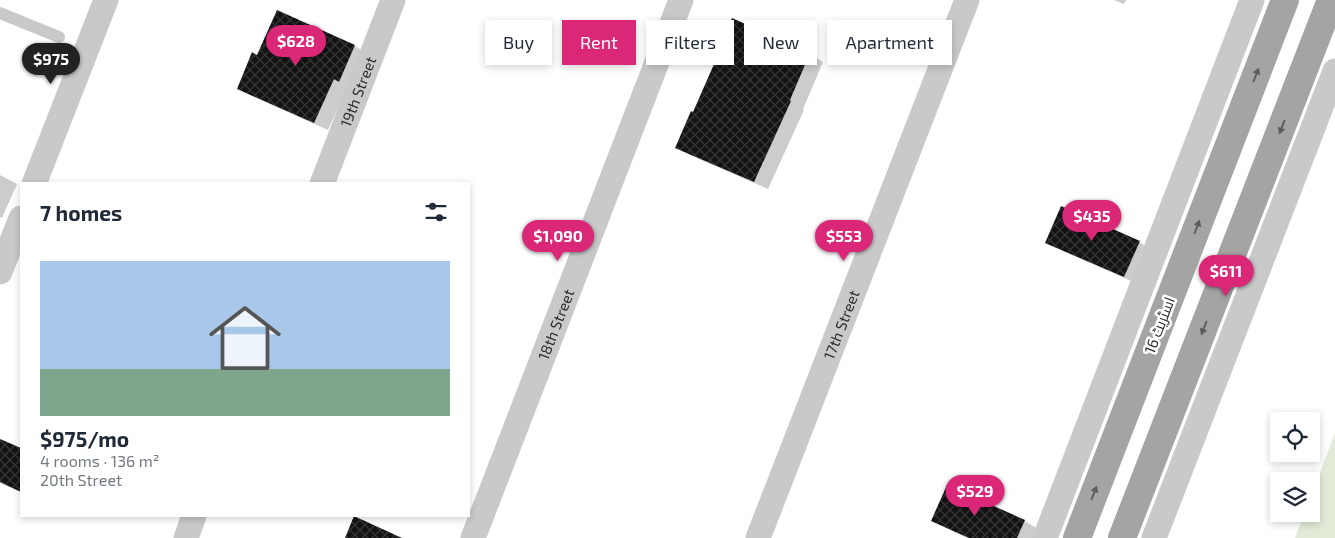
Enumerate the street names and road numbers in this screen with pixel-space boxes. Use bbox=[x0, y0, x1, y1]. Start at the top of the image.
street label: 19th Street bbox=[336, 54, 379, 129]
street label: 18th Street bbox=[534, 286, 578, 362]
street label: 17th Street bbox=[819, 287, 863, 362]
street label: اسٹریٹ 16 bbox=[1140, 294, 1179, 356]

